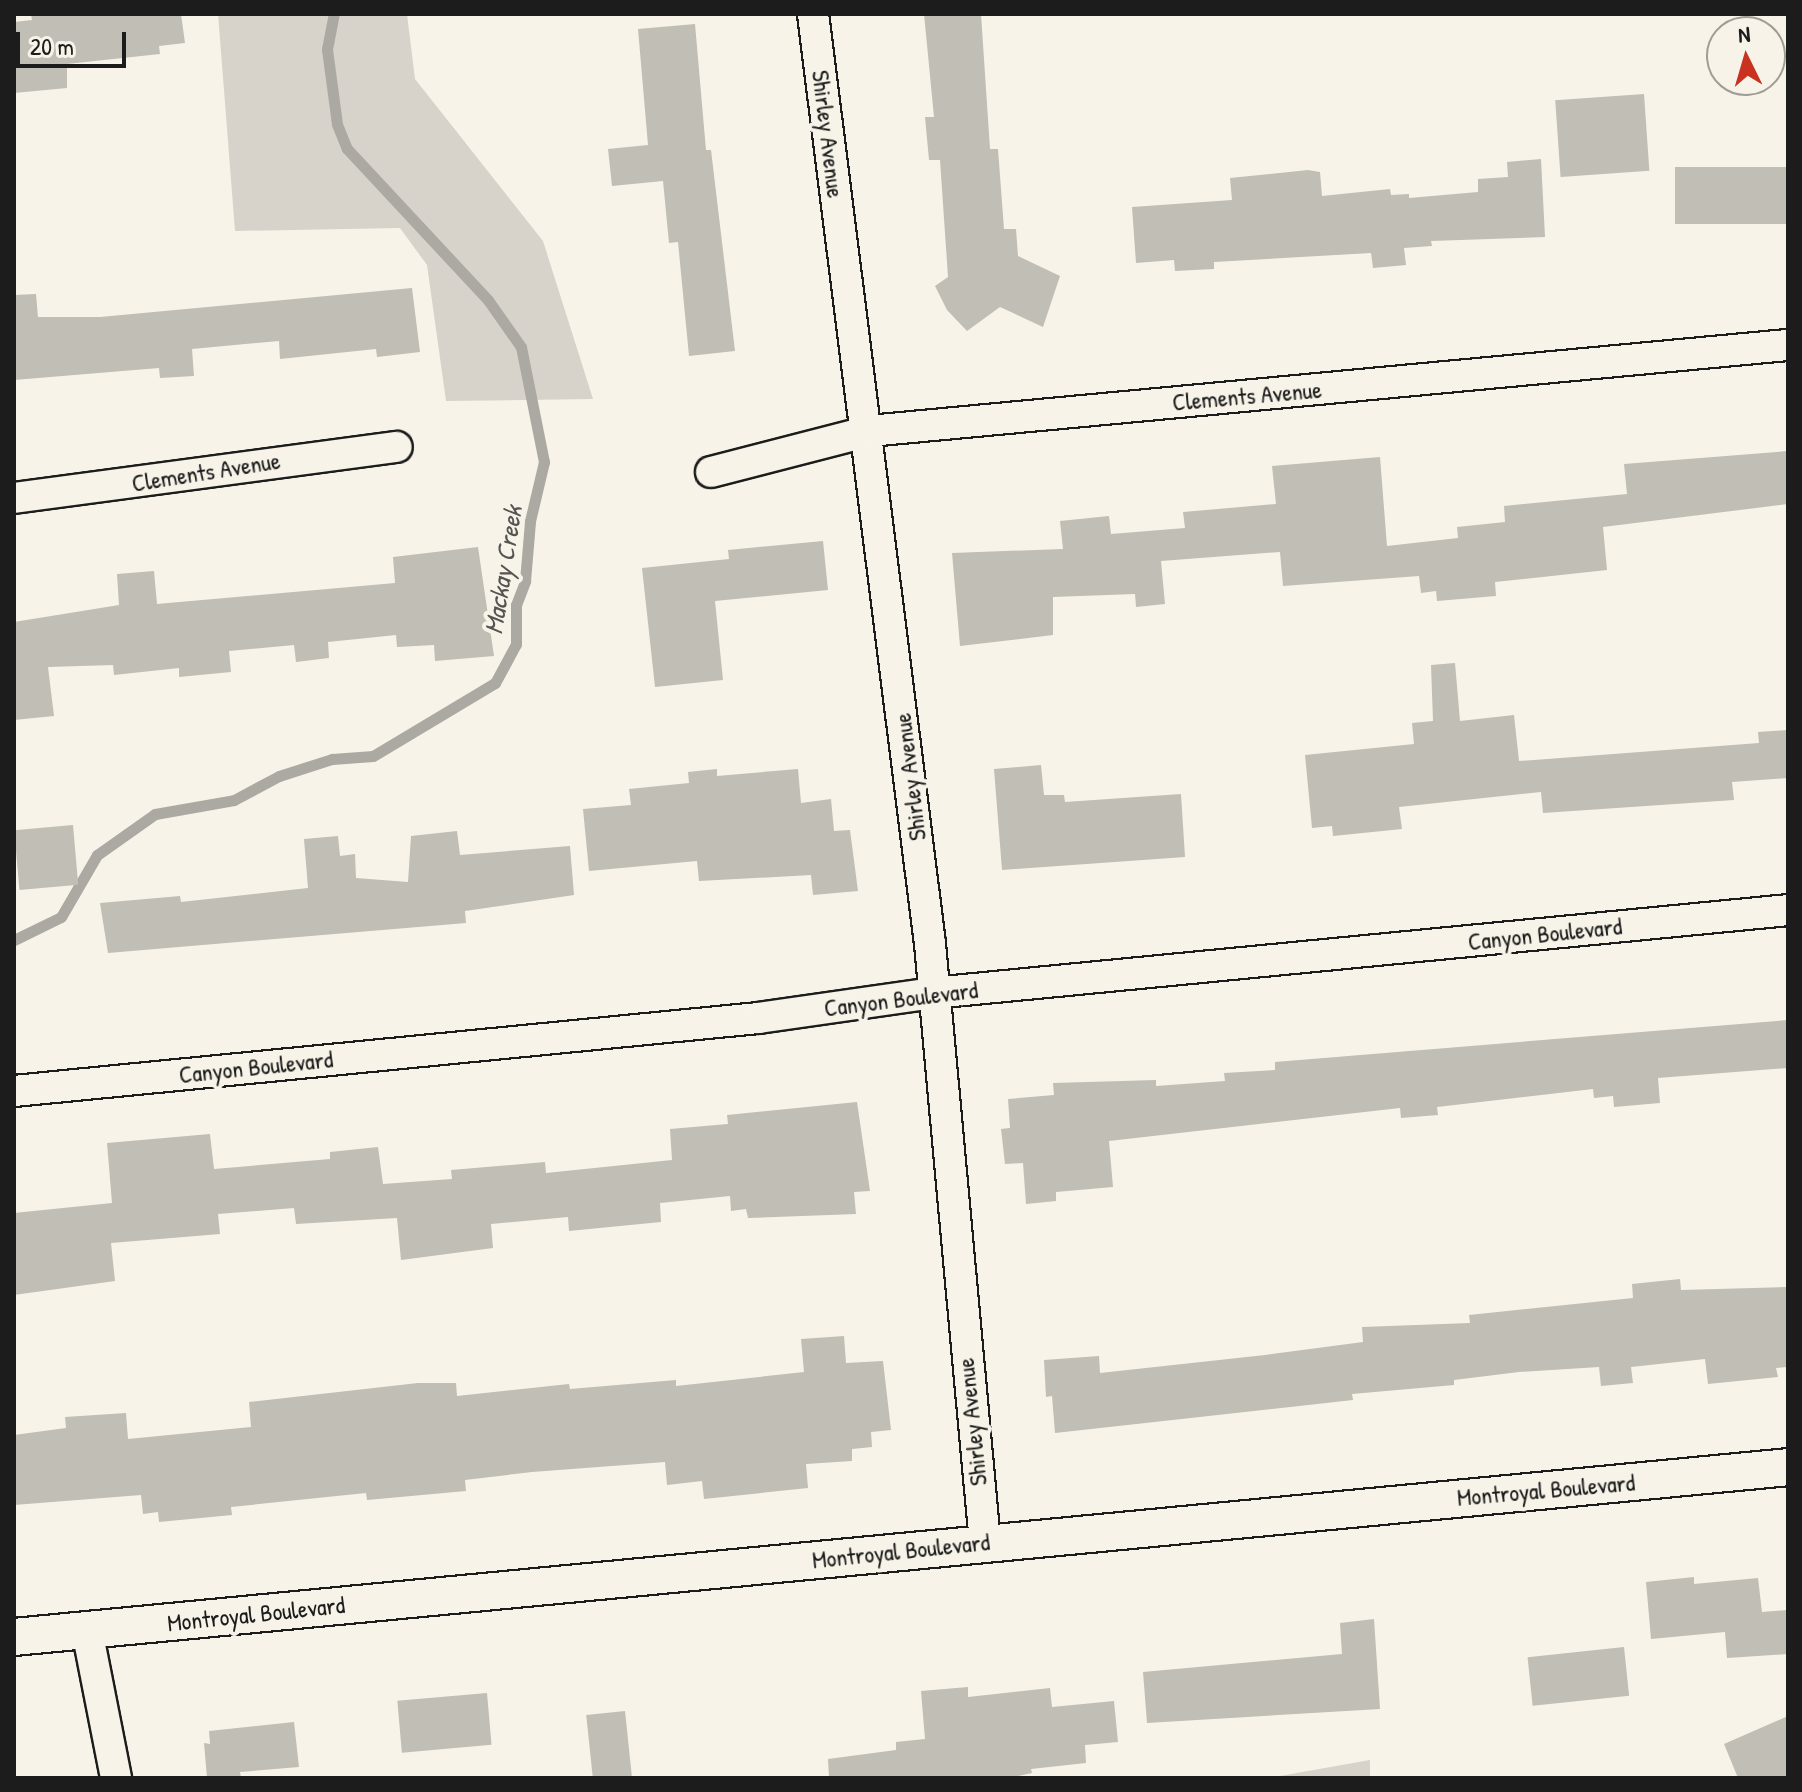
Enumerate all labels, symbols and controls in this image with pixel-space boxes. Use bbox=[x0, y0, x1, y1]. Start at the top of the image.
scale bar bbox=[20, 16, 130, 66]
north arrow bbox=[1706, 16, 1786, 96]
text: N bbox=[1737, 19, 1751, 50]
text: 20 m bbox=[30, 30, 74, 62]
street label: Shirley Avenue bbox=[806, 69, 850, 199]
street label: Clements Avenue bbox=[1171, 375, 1323, 417]
street label: Clements Avenue bbox=[130, 446, 282, 498]
water label: Mackay Creek bbox=[477, 504, 529, 636]
street label: Shirley Avenue bbox=[888, 712, 932, 842]
street label: Canyon Boulevard bbox=[1467, 912, 1623, 956]
street label: Canyon Boulevard bbox=[823, 975, 979, 1023]
street label: Canyon Boulevard bbox=[178, 1045, 334, 1089]
street label: Shirley Avenue bbox=[951, 1357, 993, 1487]
street label: Montroyal Boulevard bbox=[1456, 1468, 1636, 1512]
street label: Montroyal Boulevard bbox=[811, 1527, 991, 1575]
street label: Montroyal Boulevard bbox=[166, 1590, 346, 1638]

